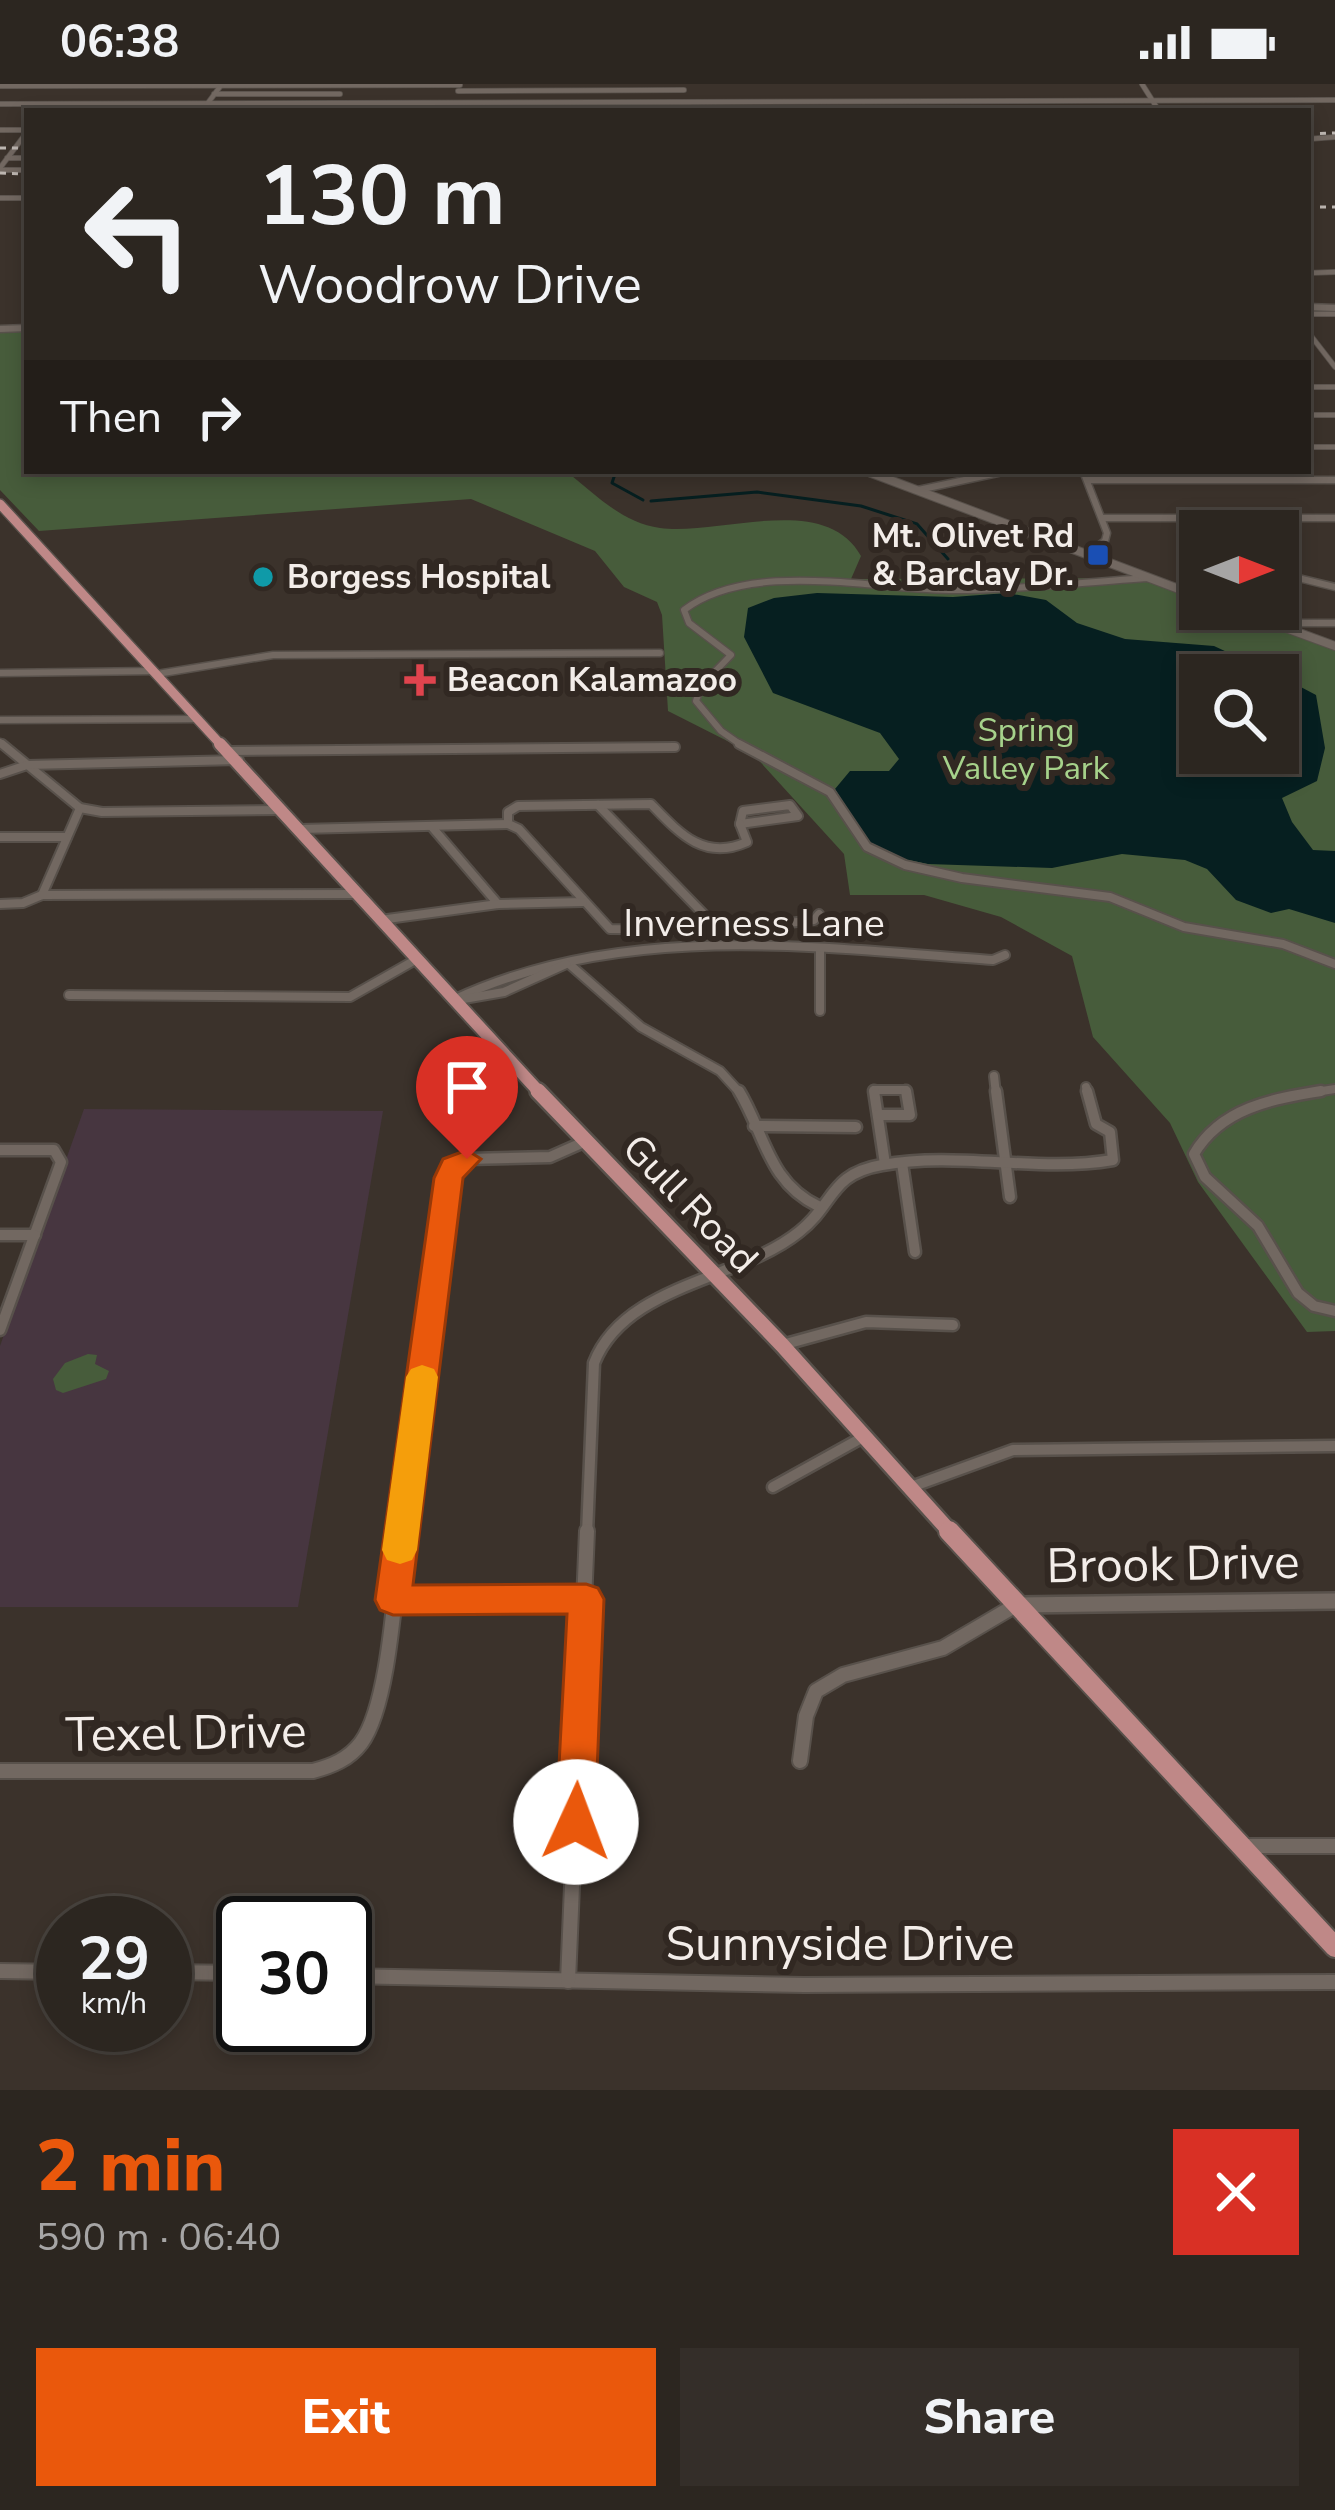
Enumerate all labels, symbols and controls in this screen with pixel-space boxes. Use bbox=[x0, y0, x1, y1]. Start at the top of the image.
text: 06:38 bbox=[60, 12, 179, 73]
text: 130 m bbox=[258, 139, 506, 254]
icon: left bbox=[60, 156, 216, 312]
text: Woodrow Drive bbox=[258, 248, 642, 322]
icon: right bbox=[186, 384, 252, 450]
text: Then bbox=[60, 387, 162, 448]
north arrow bbox=[1179, 510, 1299, 630]
map controls bbox=[1179, 510, 1299, 774]
place label: Mt. Olivet Rd & Barclay Dr. bbox=[872, 514, 1074, 597]
marker: Mt. Olivet Rd & Barclay Dr. bbox=[1085, 542, 1111, 568]
place label: Borgess Hospital bbox=[287, 555, 551, 600]
marker: Borgess Hospital bbox=[250, 564, 276, 590]
button: search bbox=[1179, 654, 1299, 774]
place label: Beacon Kalamazoo bbox=[447, 658, 737, 703]
marker: Beacon Kalamazoo bbox=[404, 664, 436, 696]
park label: Spring Valley Park bbox=[942, 708, 1110, 791]
street label: Inverness Lane bbox=[623, 897, 885, 950]
pin bbox=[416, 1036, 518, 1159]
icon: arrive bbox=[434, 1054, 500, 1120]
street label: Gull Road bbox=[610, 1123, 770, 1285]
street label: Brook Drive bbox=[1046, 1529, 1300, 1599]
street label: Texel Drive bbox=[65, 1698, 307, 1768]
position arrow bbox=[513, 1759, 639, 1885]
speed limit sign: 30 bbox=[216, 1896, 372, 2052]
street label: Sunnyside Drive bbox=[666, 1911, 1014, 1977]
text: 29 bbox=[78, 1918, 150, 2000]
text: km/h bbox=[81, 1983, 147, 2024]
text: 2 min bbox=[36, 2117, 225, 2215]
button: close bbox=[1173, 2129, 1299, 2255]
text: 590 m · 06:40 bbox=[36, 2211, 281, 2264]
button: Exit bbox=[36, 2348, 656, 2486]
button: Share bbox=[680, 2348, 1299, 2486]

